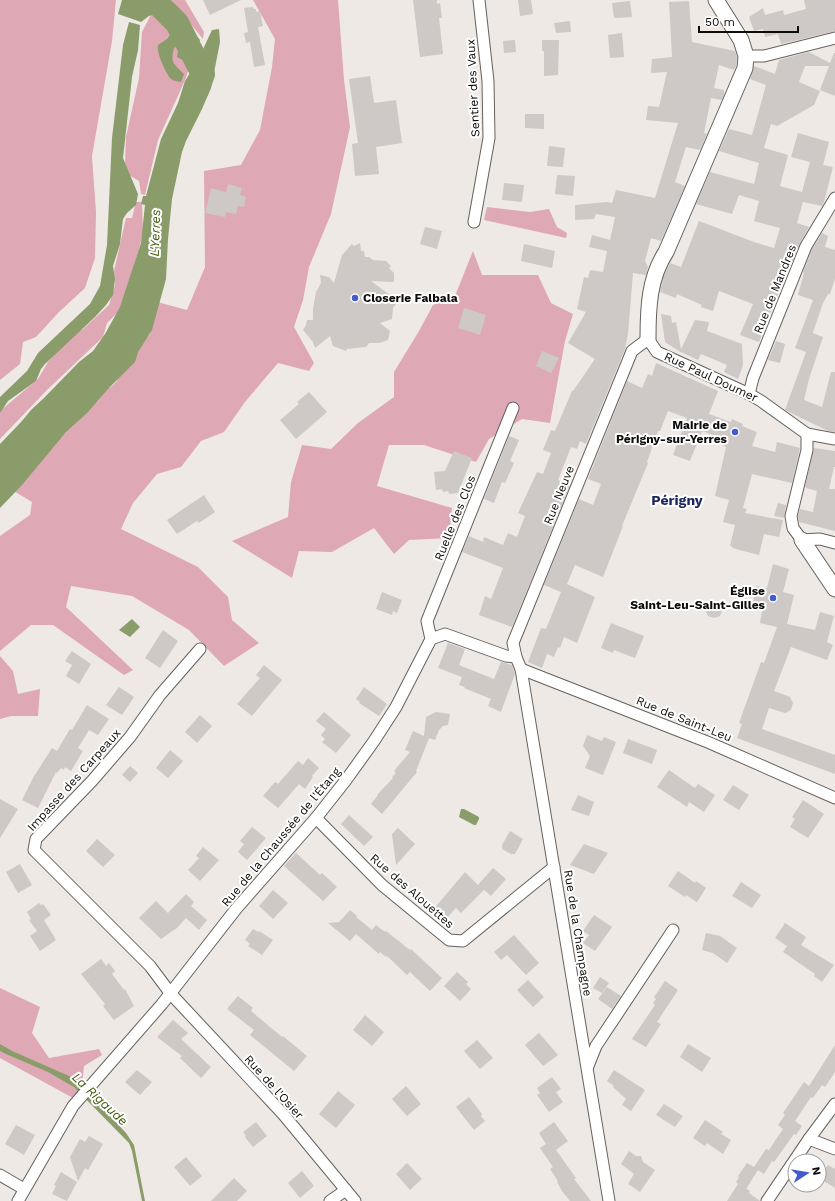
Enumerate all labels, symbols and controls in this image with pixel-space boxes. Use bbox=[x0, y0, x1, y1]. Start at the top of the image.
scale bar bbox=[699, 8, 798, 34]
text: 50 m bbox=[705, 15, 735, 29]
street label: Sentier des Vaux bbox=[463, 39, 483, 137]
water label: L'Yerres bbox=[147, 209, 163, 257]
street label: Rue de Mandres bbox=[751, 242, 799, 336]
place label: Closerie Falbala bbox=[363, 291, 458, 305]
marker: Closerie Falbala bbox=[350, 293, 360, 303]
street label: Rue Paul Doumer bbox=[662, 349, 760, 405]
place label: Mairie de Périgny-sur-Yerres bbox=[616, 418, 728, 446]
marker: Mairie de Périgny-sur-Yerres bbox=[730, 427, 740, 437]
street label: Rue Neuve bbox=[541, 463, 577, 527]
street label: Ruelle des Clos bbox=[431, 473, 479, 563]
district label: Périgny bbox=[651, 492, 703, 508]
place label: Église Saint-Leu-Saint-Gilles bbox=[630, 584, 766, 612]
marker: Église Saint-Leu-Saint-Gilles bbox=[768, 593, 778, 603]
street label: Rue de Saint-Leu bbox=[634, 693, 734, 745]
street label: Impasse des Carpeaux bbox=[24, 726, 124, 834]
street label: Rue de la Chaussée de l'Étang bbox=[219, 764, 344, 909]
street label: Rue des Alouettes bbox=[367, 851, 457, 931]
street label: Rue de la Champagne bbox=[561, 869, 595, 997]
street label: Rue de l'Osier bbox=[242, 1052, 306, 1122]
water label: La Rigaude bbox=[69, 1069, 131, 1129]
north arrow bbox=[787, 1153, 827, 1193]
text: N bbox=[809, 1166, 823, 1176]

